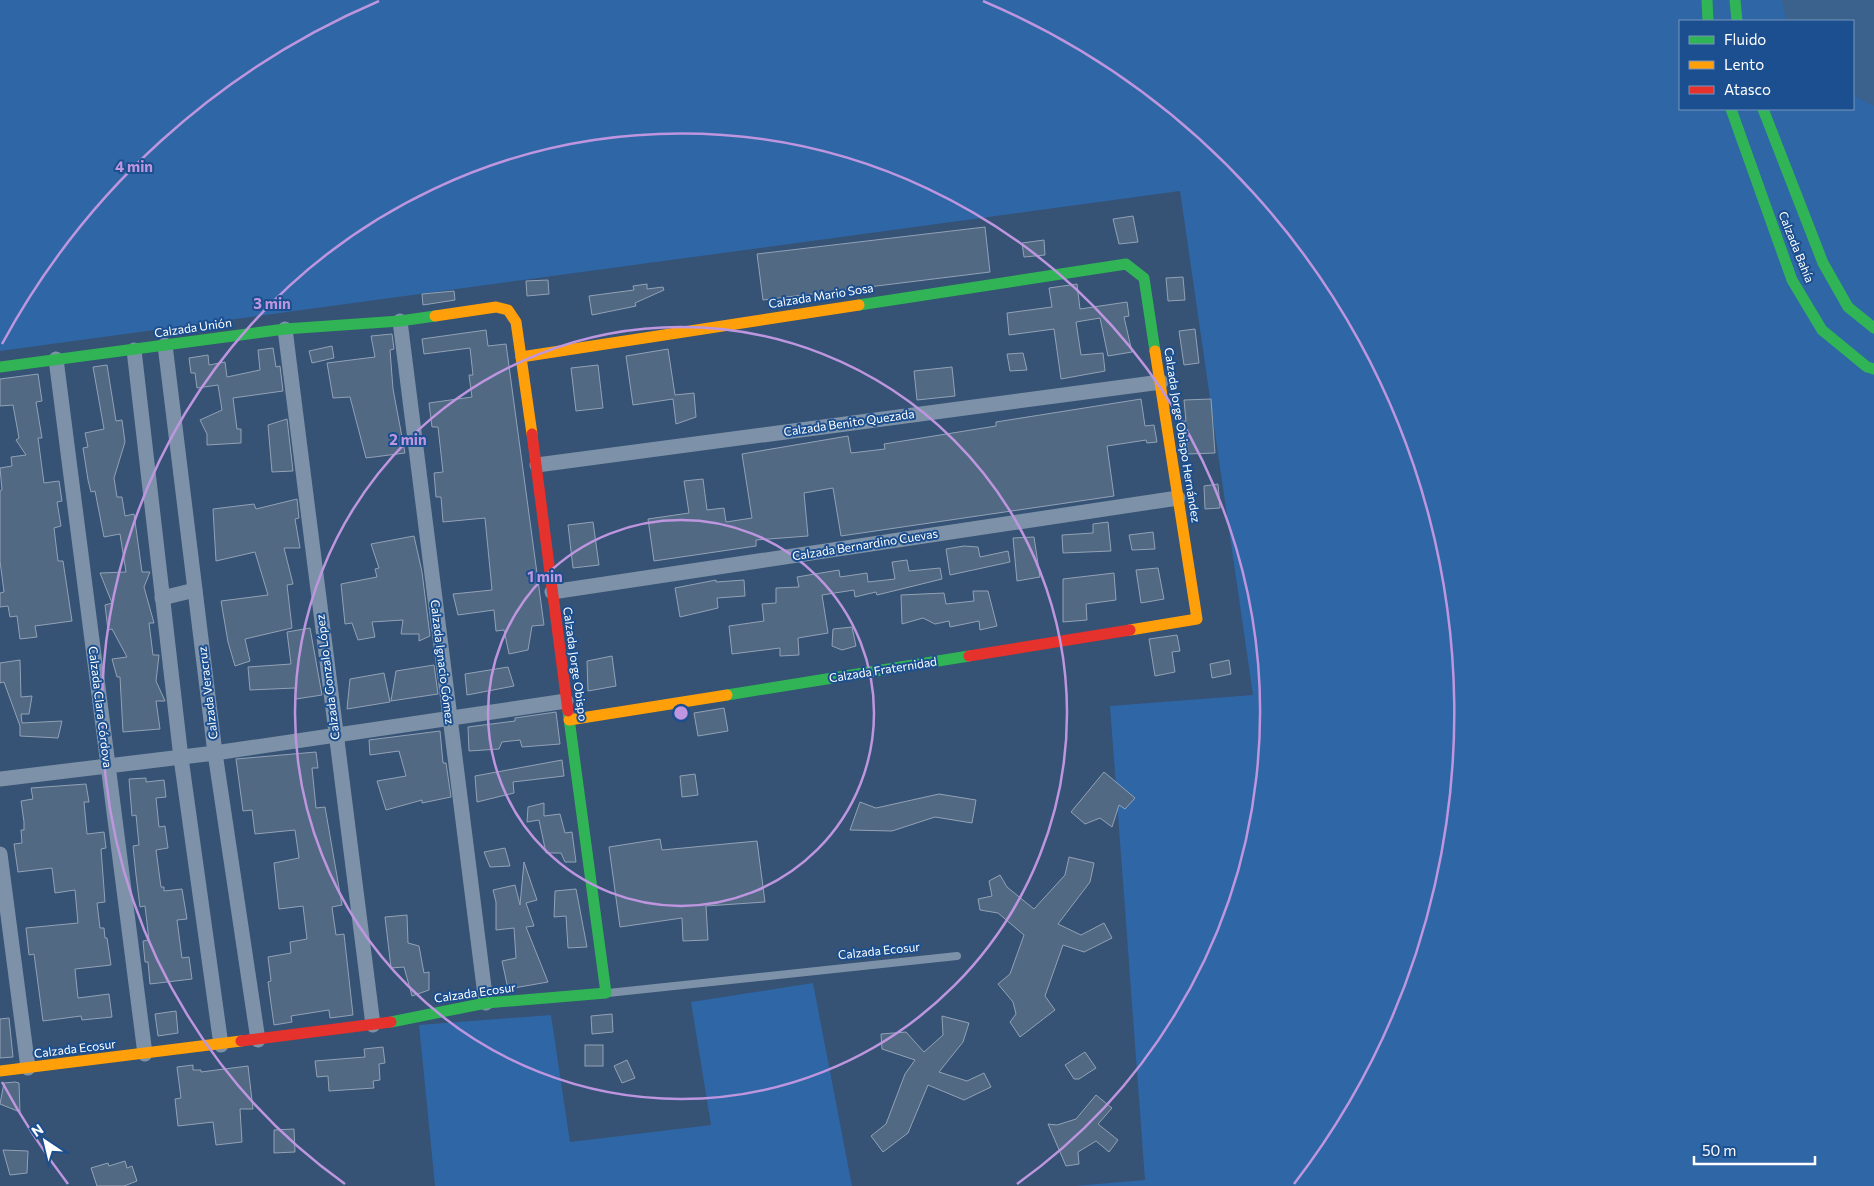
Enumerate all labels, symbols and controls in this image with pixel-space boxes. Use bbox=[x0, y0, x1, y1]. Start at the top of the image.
legend bbox=[1679, 20, 1854, 110]
text: Fluido bbox=[1724, 30, 1766, 48]
text: Lento bbox=[1724, 55, 1764, 73]
text: Atasco bbox=[1724, 80, 1771, 98]
text: 4 min bbox=[115, 157, 153, 175]
street label: Calzada Bahía bbox=[1776, 209, 1818, 284]
street label: Calzada Mario Sosa bbox=[767, 280, 874, 310]
text: 3 min bbox=[253, 294, 291, 312]
street label: Calzada Unión bbox=[153, 315, 232, 339]
street label: Calzada Jorge Obispo Hernández bbox=[1161, 346, 1204, 524]
street label: Calzada Benito Quezada bbox=[783, 406, 915, 438]
text: 2 min bbox=[389, 430, 427, 448]
street label: Calzada Bernardino Cuevas bbox=[791, 526, 939, 562]
text: 1 min bbox=[527, 567, 563, 585]
street label: Calzada Ignacio Gómez bbox=[428, 599, 458, 725]
street label: Calzada Jorge Obispo bbox=[560, 606, 591, 722]
street label: Calzada Gonzalo López bbox=[312, 614, 342, 741]
street label: Calzada Clara Córdova bbox=[87, 645, 115, 768]
street label: Calzada Veracruz bbox=[194, 646, 220, 740]
street label: Calzada Fraternidad bbox=[828, 654, 938, 684]
centre of rings bbox=[672, 704, 690, 722]
street label: Calzada Ecosur bbox=[837, 939, 921, 961]
street label: Calzada Ecosur bbox=[433, 979, 517, 1005]
street label: Calzada Ecosur bbox=[33, 1036, 117, 1060]
north arrow bbox=[20, 1116, 70, 1166]
text: N bbox=[28, 1120, 46, 1140]
scale bar bbox=[1694, 1134, 1815, 1166]
text: 50 m bbox=[1702, 1141, 1736, 1159]

